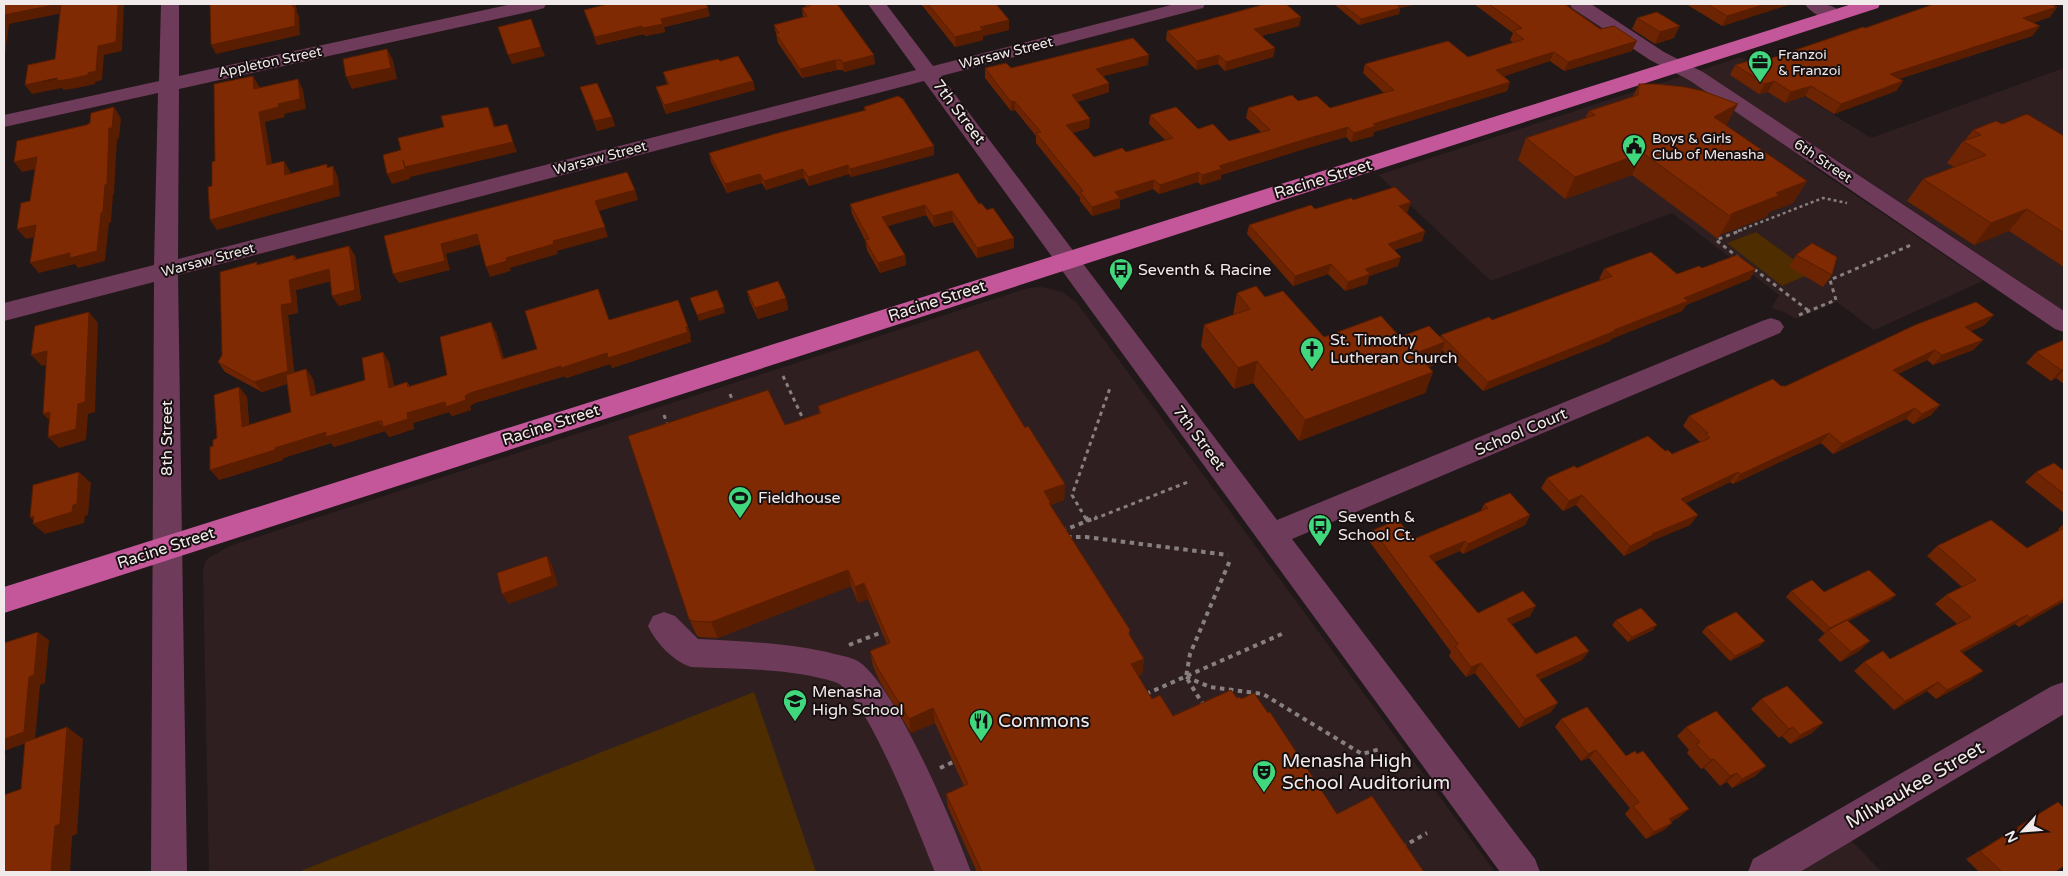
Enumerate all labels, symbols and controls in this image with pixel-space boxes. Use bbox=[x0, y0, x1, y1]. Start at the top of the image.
street label: Warsaw Street bbox=[957, 33, 1055, 73]
street label: Appleton Street bbox=[217, 43, 324, 81]
place label: Franzoi & Franzoi bbox=[1778, 46, 1841, 79]
office icon: Franzoi & Franzoi bbox=[1747, 49, 1773, 83]
street label: 7th Street bbox=[928, 76, 990, 148]
place label: Boys & Girls Club of Menasha bbox=[1652, 130, 1764, 163]
public building icon: Boys & Girls Club of Menasha bbox=[1621, 133, 1647, 167]
street label: 6th Street bbox=[1791, 135, 1856, 187]
street label: Warsaw Street bbox=[551, 137, 649, 179]
street label: Racine Street bbox=[1271, 155, 1375, 203]
street label: Warsaw Street bbox=[159, 239, 257, 281]
bus stop icon: Seventh & Racine bbox=[1108, 257, 1134, 291]
place label: Seventh & Racine bbox=[1138, 260, 1271, 280]
street label: Racine Street bbox=[886, 276, 988, 326]
place label: St. Timothy Lutheran Church bbox=[1330, 330, 1458, 368]
church icon: St. Timothy Lutheran Church bbox=[1299, 336, 1325, 370]
street label: 8th Street bbox=[157, 400, 177, 476]
street label: Racine Street bbox=[500, 400, 602, 450]
street label: 7th Street bbox=[1168, 402, 1230, 474]
street label: School Court bbox=[1472, 404, 1570, 460]
sports icon: Fieldhouse bbox=[727, 485, 753, 519]
place label: Fieldhouse bbox=[758, 488, 841, 508]
place label: Seventh & School Ct. bbox=[1338, 507, 1416, 545]
bus stop icon: Seventh & School Ct. bbox=[1307, 513, 1333, 547]
street label: Racine Street bbox=[115, 523, 217, 573]
place label: Menasha High School bbox=[812, 682, 903, 720]
school or university icon: Menasha High School bbox=[782, 688, 808, 722]
restaurant icon: Commons bbox=[968, 708, 994, 742]
place label: Commons bbox=[998, 710, 1090, 732]
street label: Milwaukee Street bbox=[1842, 737, 1988, 833]
place label: Menasha High School Auditorium bbox=[1282, 750, 1450, 794]
theatre icon: Menasha High School Auditorium bbox=[1251, 759, 1277, 793]
north arrow bbox=[1998, 806, 2048, 856]
text: N bbox=[2002, 828, 2022, 845]

